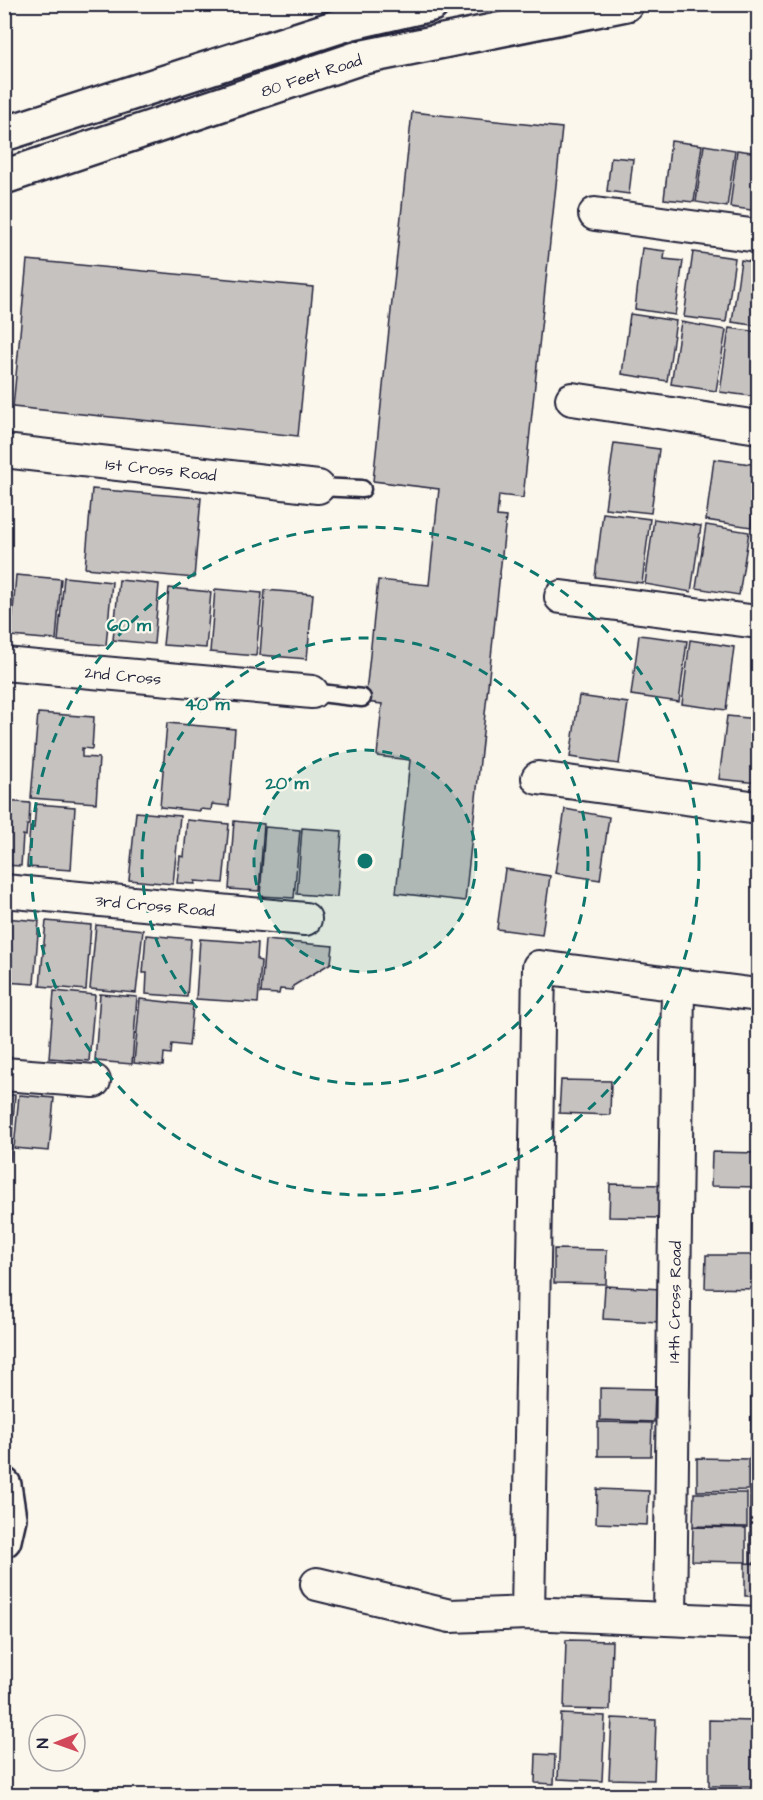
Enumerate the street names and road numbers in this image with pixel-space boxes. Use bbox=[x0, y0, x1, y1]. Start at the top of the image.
street label: 80 Feet Road bbox=[258, 49, 365, 103]
street label: 1st Cross Road bbox=[104, 453, 217, 487]
street label: 2nd Cross bbox=[84, 662, 162, 690]
street label: 3rd Cross Road bbox=[94, 890, 216, 922]
street label: 14th Cross Road bbox=[663, 1241, 687, 1363]

